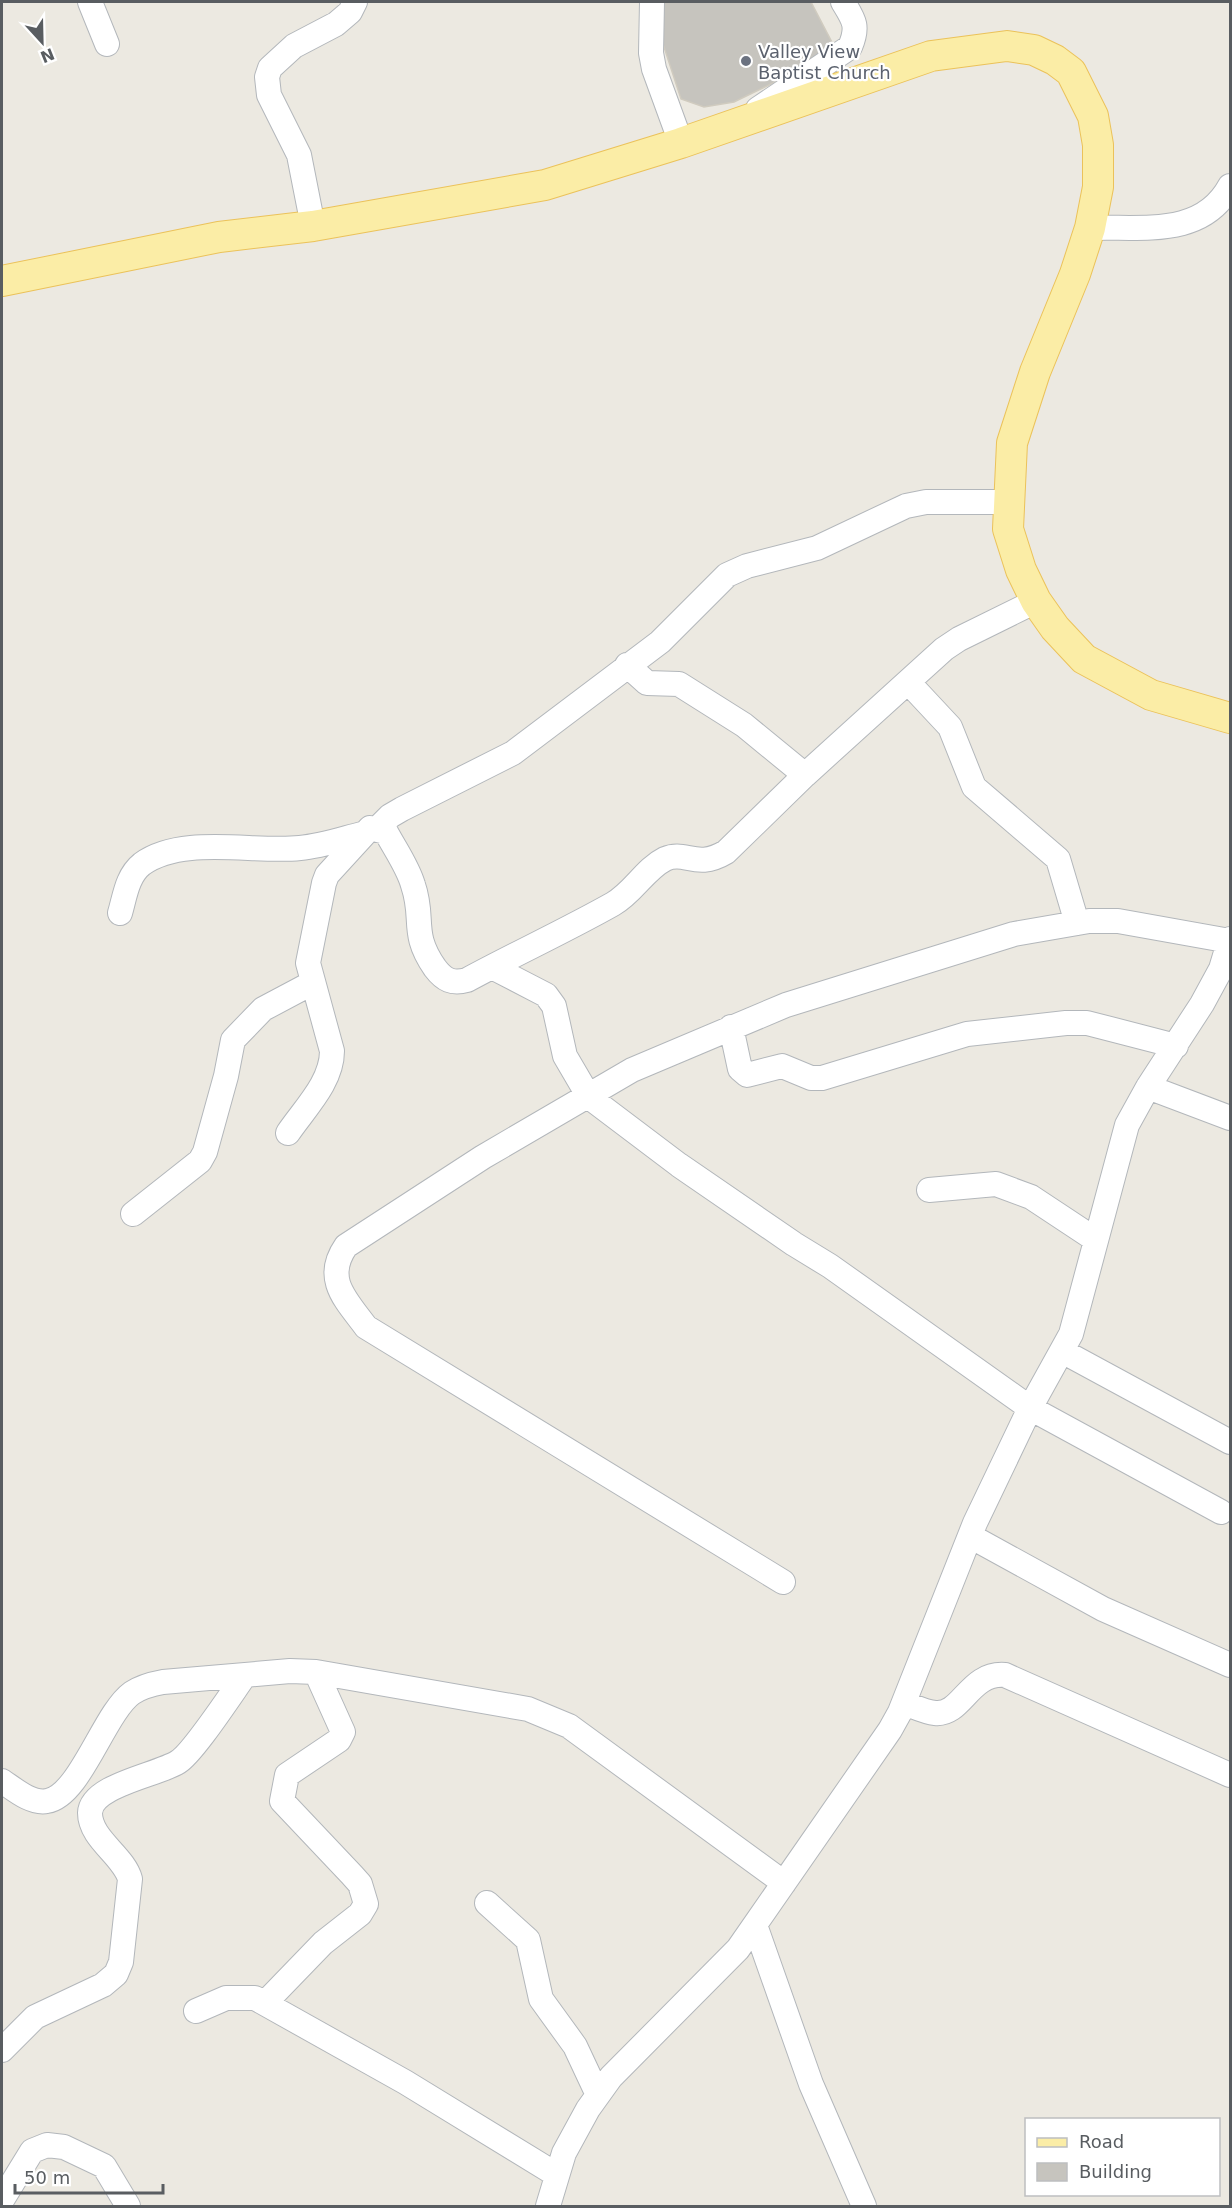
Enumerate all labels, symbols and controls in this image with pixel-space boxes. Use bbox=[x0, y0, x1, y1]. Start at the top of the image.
north arrow bbox=[12, 12, 72, 72]
place label: Valley View Baptist Church bbox=[758, 41, 891, 83]
text: N bbox=[38, 44, 57, 67]
marker: Valley View Baptist Church bbox=[739, 54, 753, 68]
legend bbox=[1025, 2118, 1220, 2196]
text: Road bbox=[1079, 2131, 1124, 2152]
scale bar bbox=[15, 2157, 164, 2195]
text: Building bbox=[1079, 2161, 1152, 2182]
text: 50 m bbox=[24, 2167, 70, 2188]

